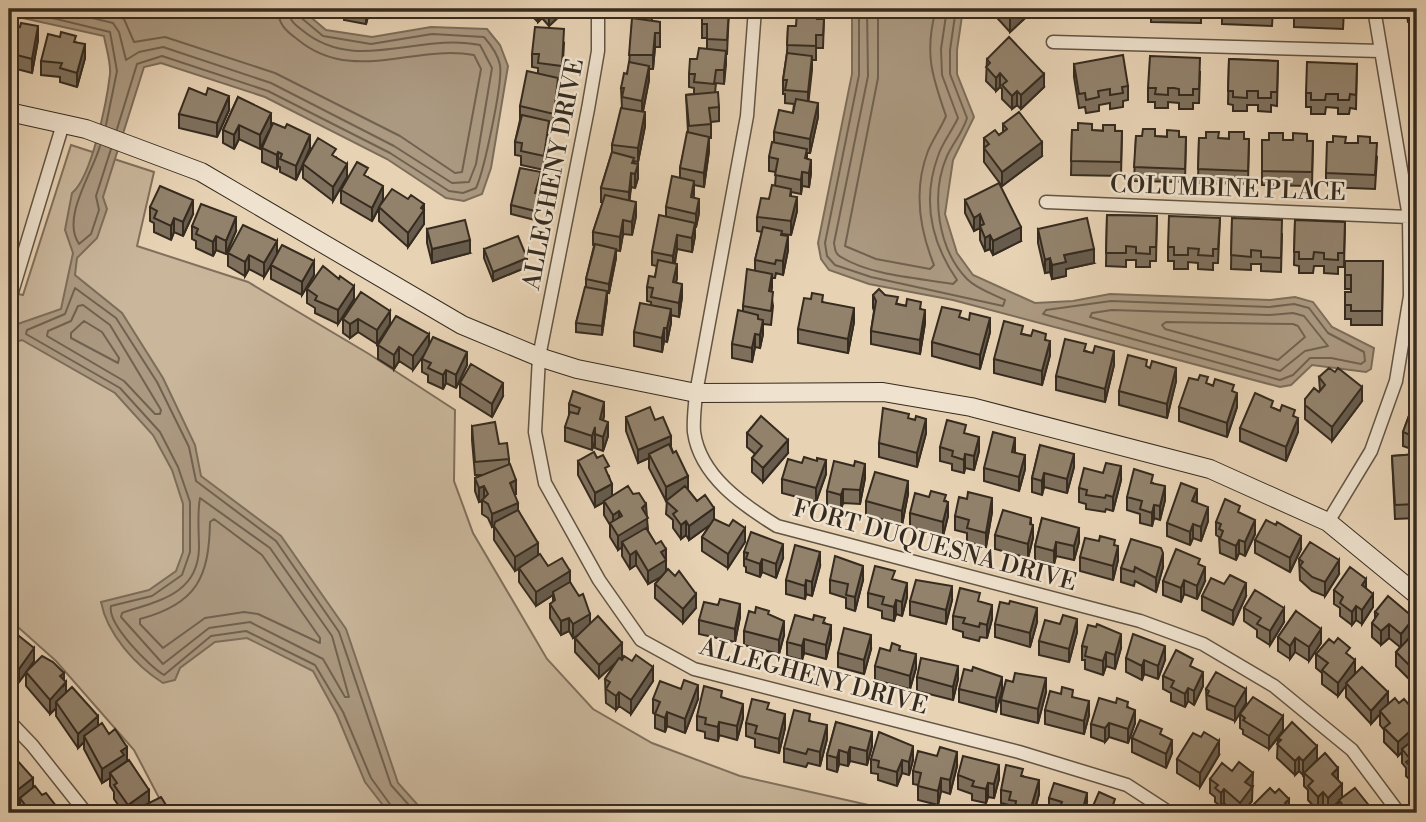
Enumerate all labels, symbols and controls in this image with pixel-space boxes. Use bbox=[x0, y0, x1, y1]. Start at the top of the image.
street label: ALLEGHENY DRIVE bbox=[517, 56, 591, 293]
street label: COLUMBINE PLACE bbox=[1110, 170, 1346, 208]
street label: FORT DUQUESNA DRIVE bbox=[790, 494, 1080, 598]
street label: ALLEGHENY DRIVE bbox=[695, 632, 931, 722]

